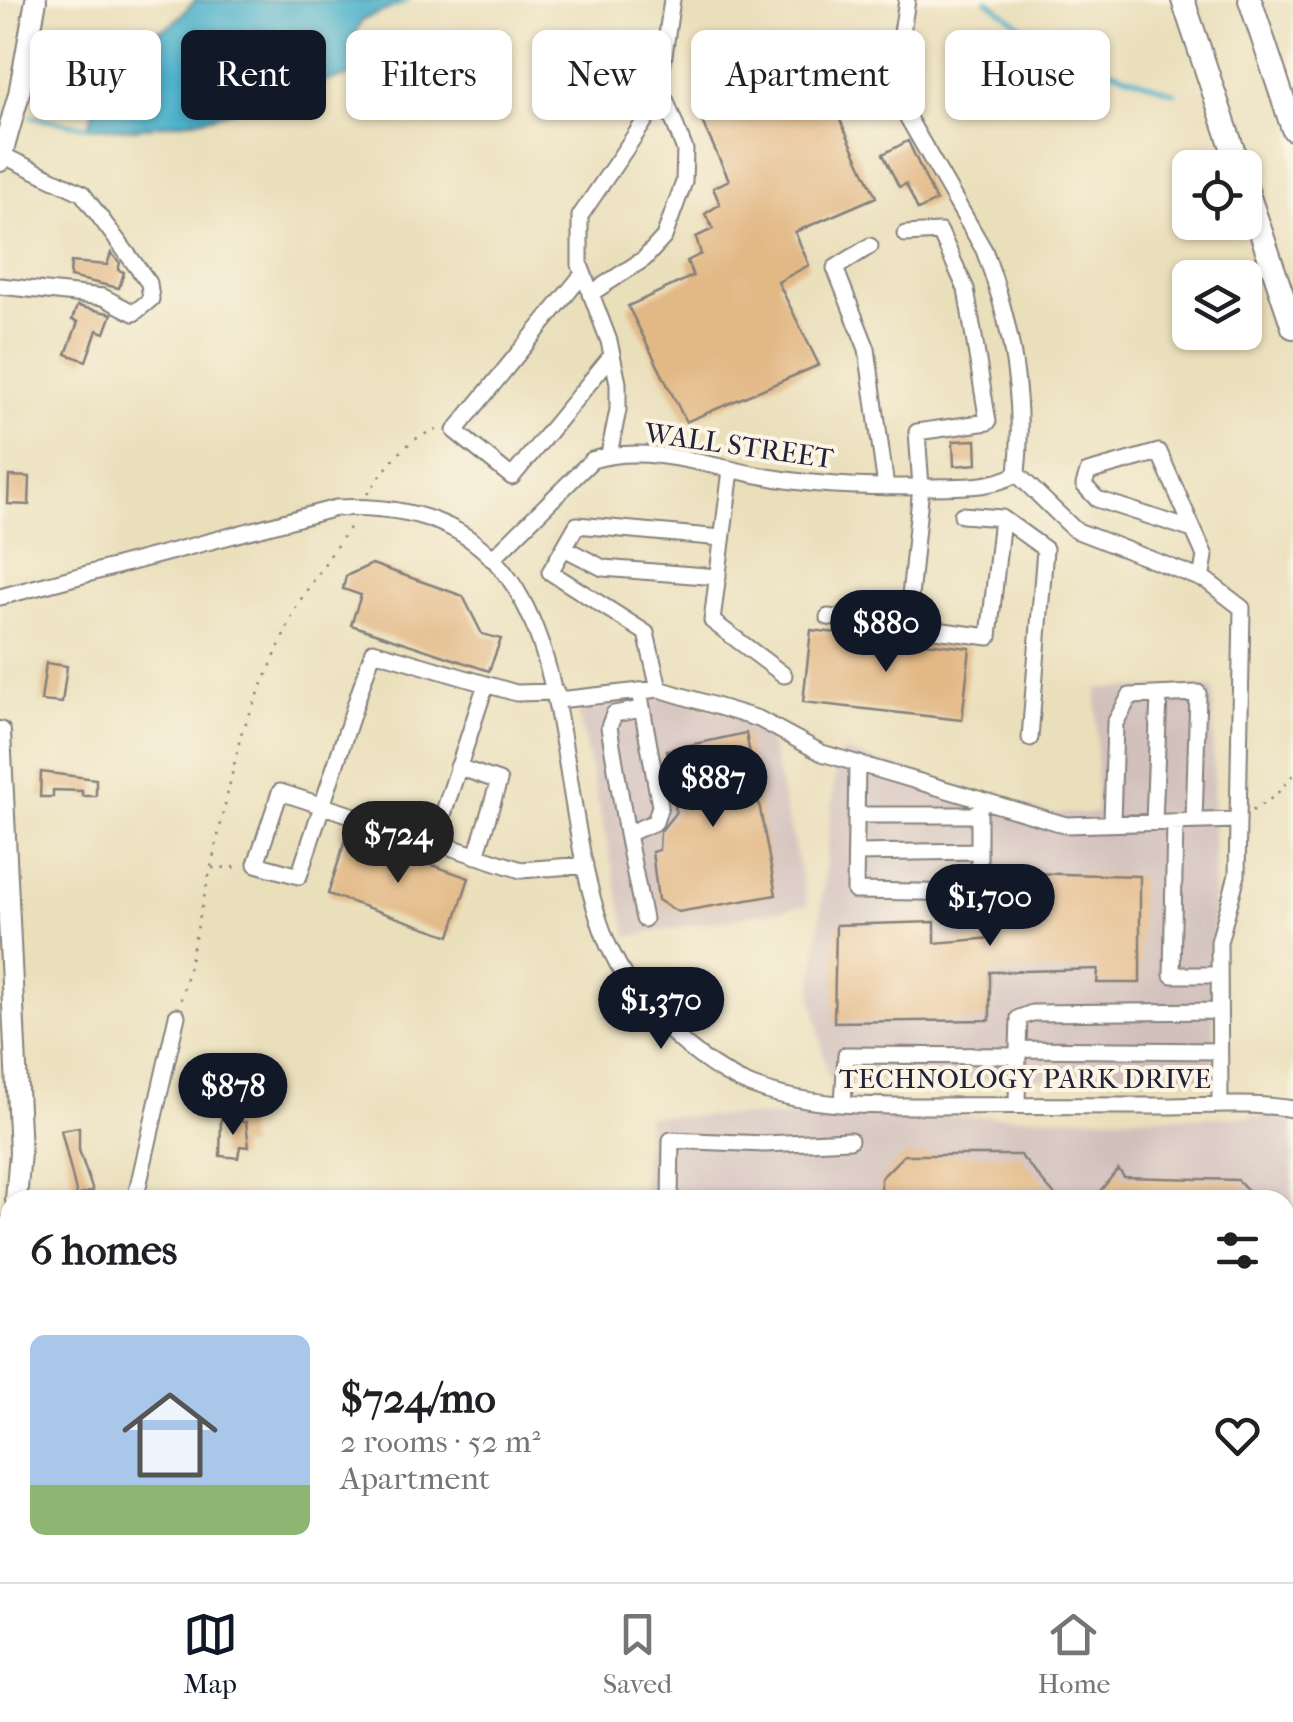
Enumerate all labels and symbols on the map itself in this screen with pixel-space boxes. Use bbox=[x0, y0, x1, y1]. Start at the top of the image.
street label: WALL STREET bbox=[641, 416, 837, 475]
pin: $880 bbox=[827, 590, 945, 675]
pin: $887 bbox=[654, 745, 772, 830]
pin: $724 bbox=[339, 801, 457, 886]
pin: $1,700 bbox=[909, 864, 1071, 949]
pin: $1,370 bbox=[580, 967, 742, 1052]
pin: $878 bbox=[174, 1053, 292, 1138]
street label: TECHNOLOGY PARK DRIVE bbox=[839, 1062, 1211, 1095]

